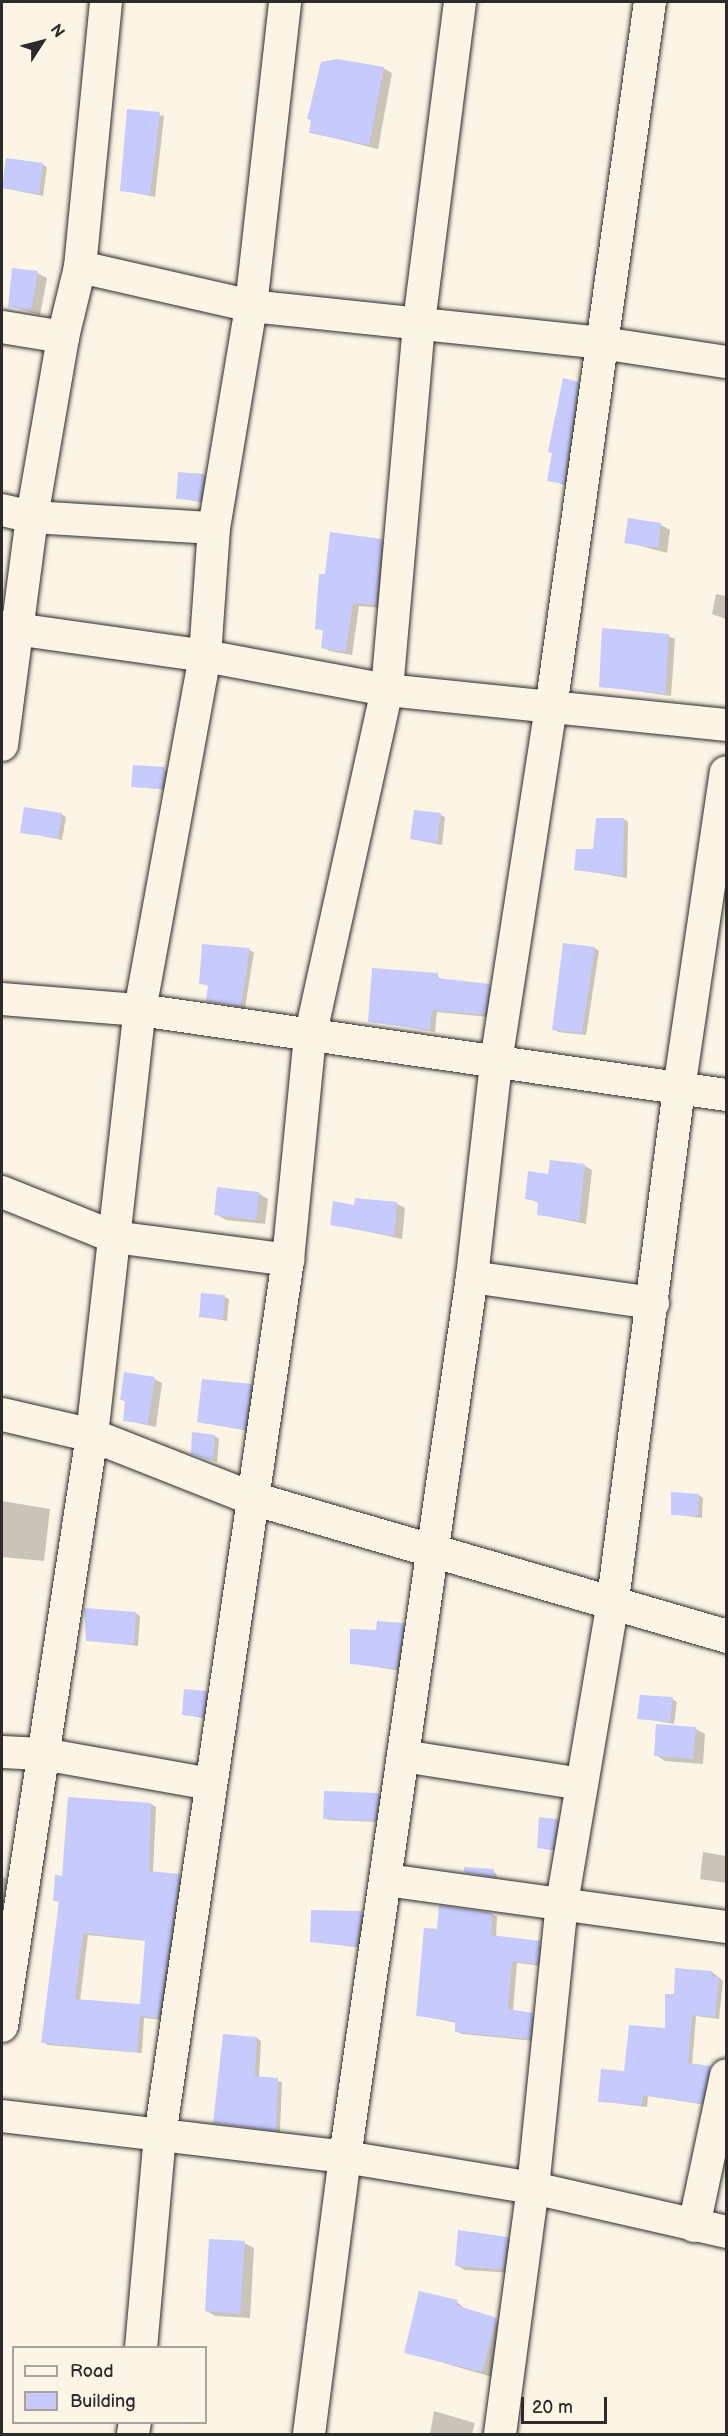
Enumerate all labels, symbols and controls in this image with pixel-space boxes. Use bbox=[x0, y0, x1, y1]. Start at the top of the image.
north arrow bbox=[12, 12, 72, 72]
text: N bbox=[46, 21, 68, 42]
legend bbox=[12, 2346, 207, 2424]
text: Road bbox=[70, 2361, 114, 2382]
scale bar bbox=[524, 2385, 610, 2423]
text: Building bbox=[70, 2391, 136, 2412]
text: 20 m bbox=[532, 2397, 573, 2418]

